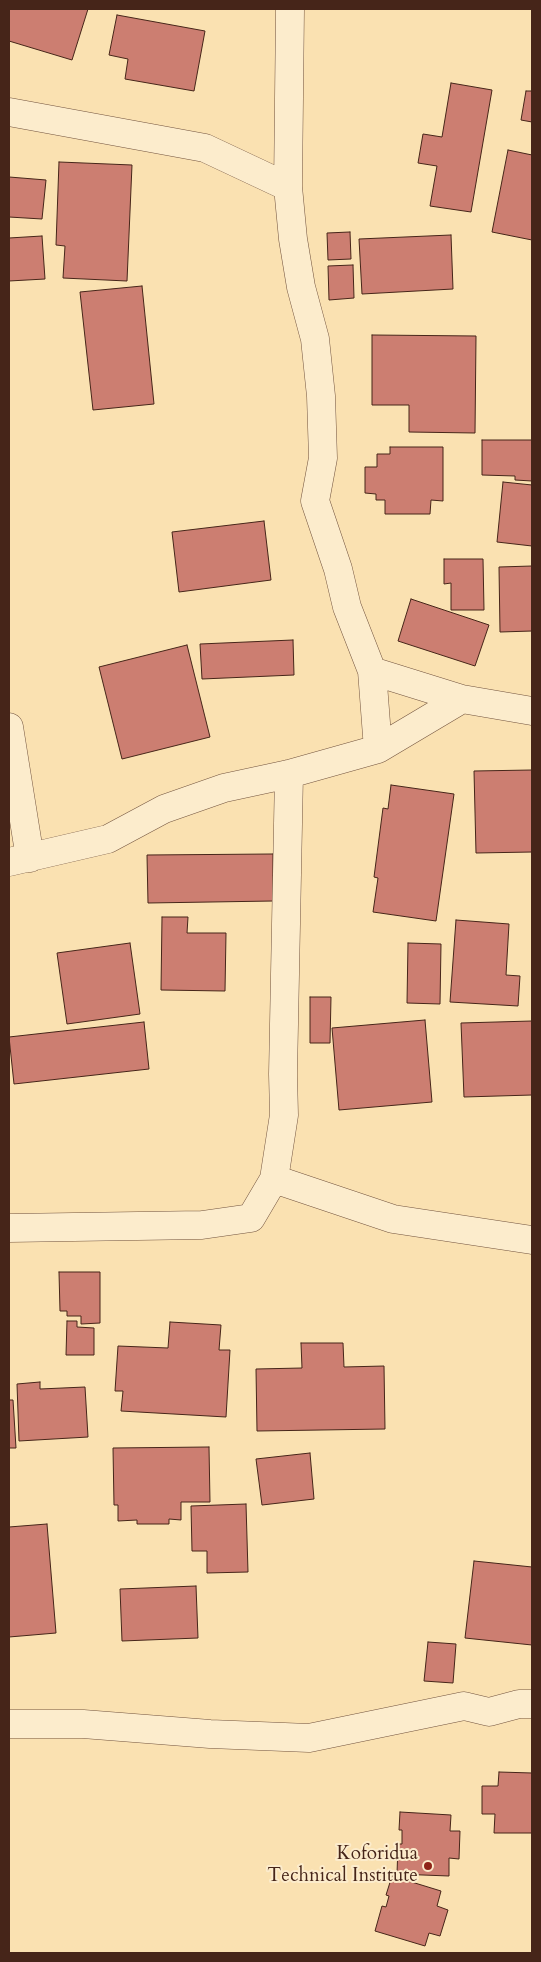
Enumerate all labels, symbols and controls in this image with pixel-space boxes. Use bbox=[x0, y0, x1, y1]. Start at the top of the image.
place label: Koforidua Technical Institute bbox=[267, 1844, 418, 1888]
marker: Koforidua Technical Institute bbox=[422, 1860, 434, 1872]

